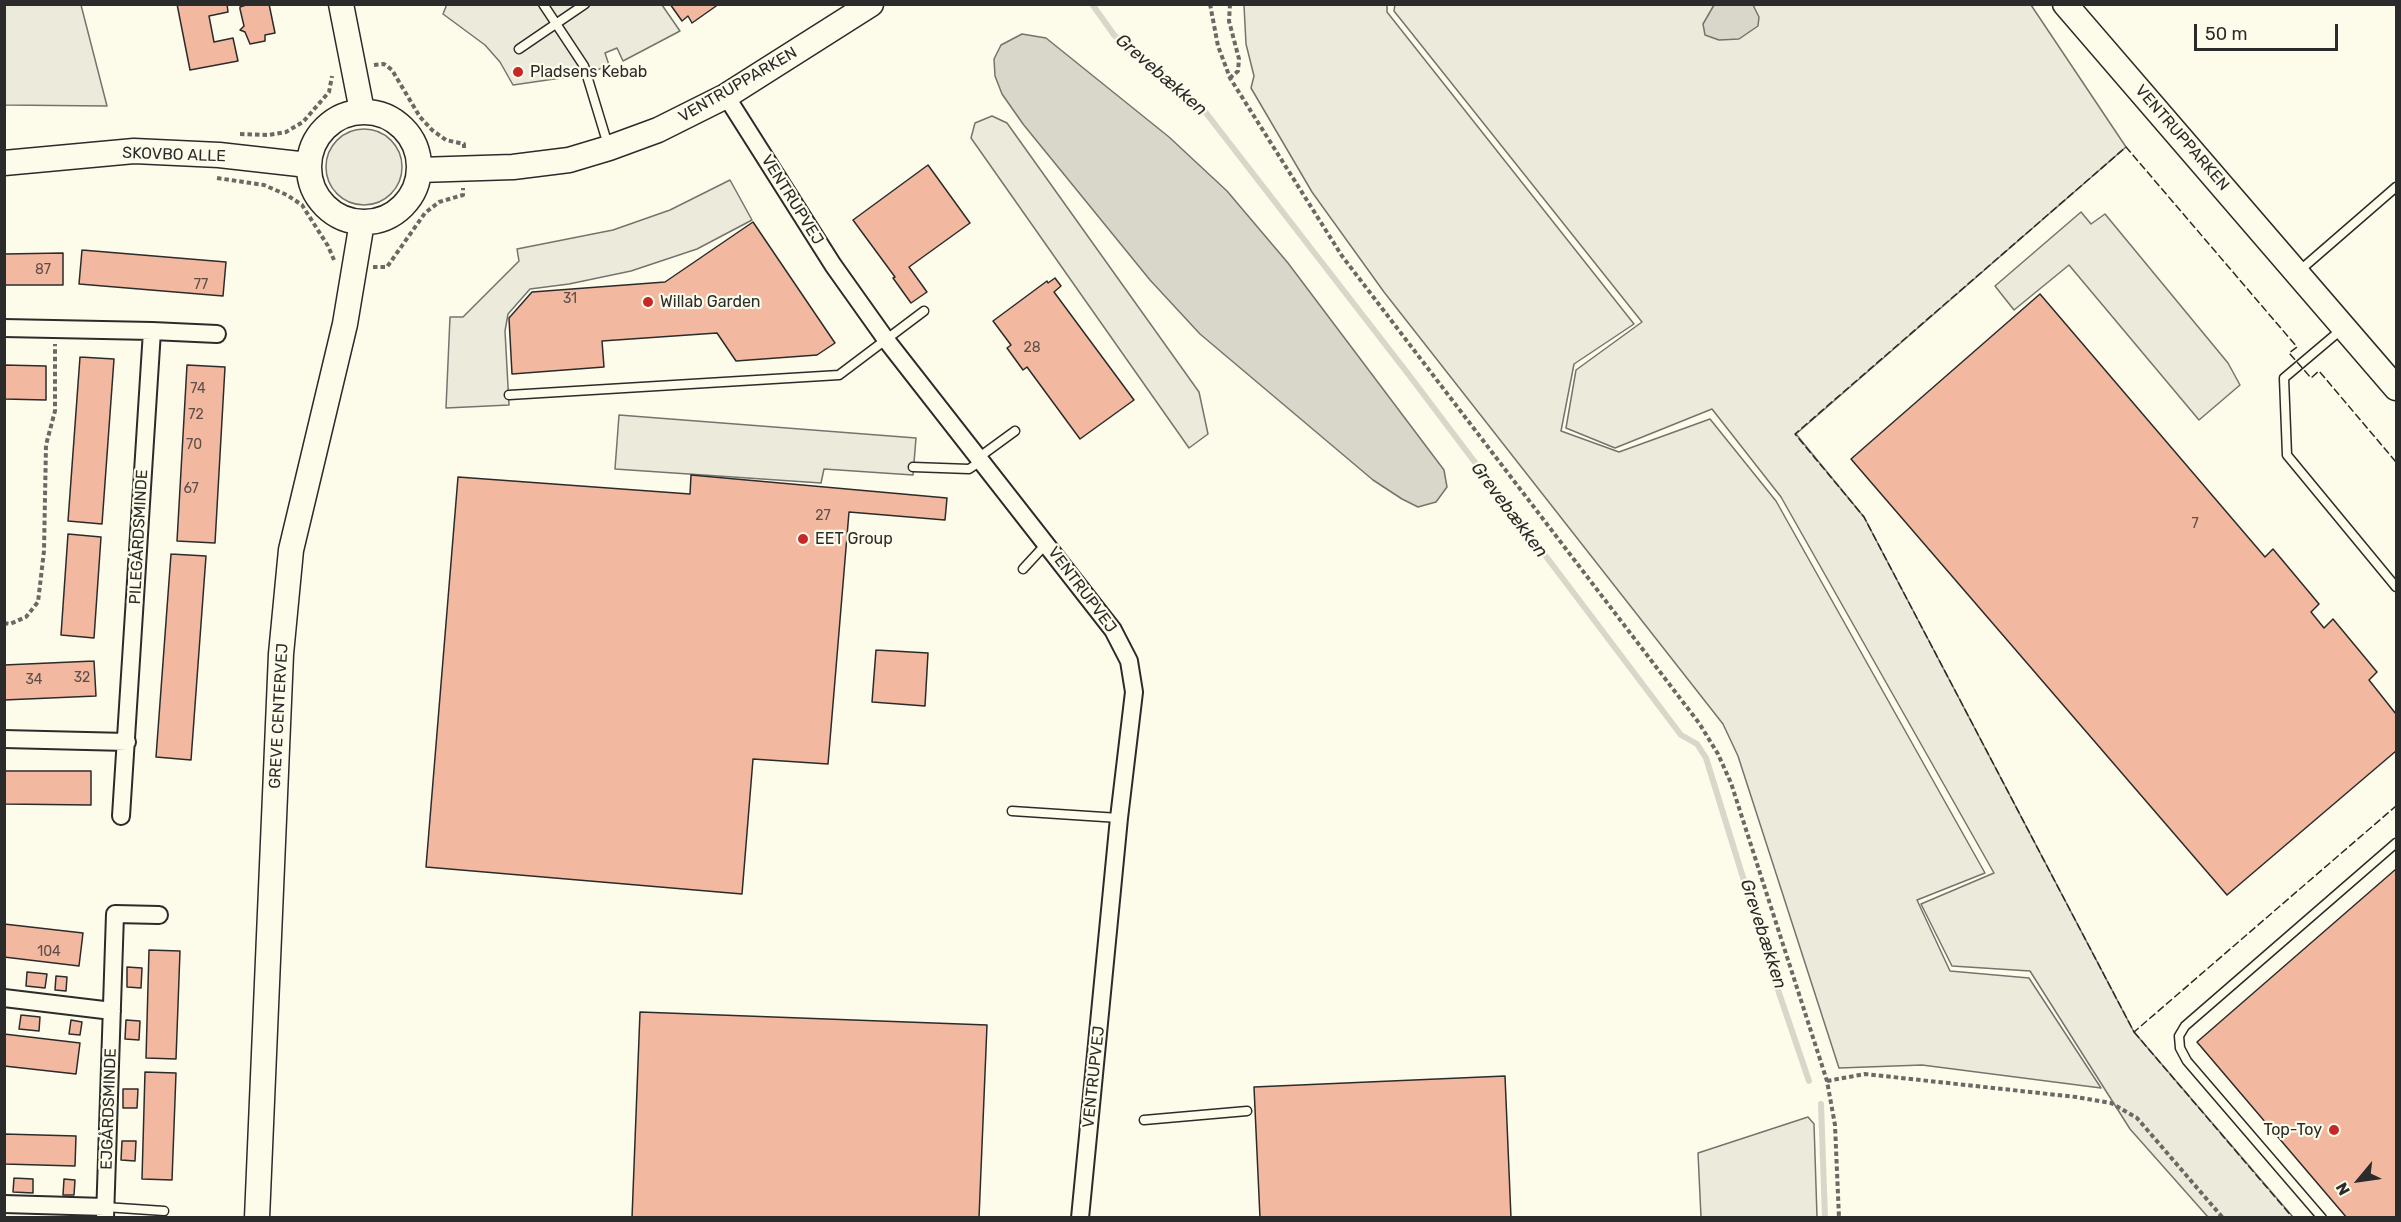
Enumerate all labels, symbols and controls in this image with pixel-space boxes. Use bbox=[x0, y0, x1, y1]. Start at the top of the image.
scale bar bbox=[2197, 12, 2341, 50]
text: 50 m bbox=[2205, 23, 2248, 45]
water label: Grevebækken bbox=[1111, 29, 1211, 121]
street label: VENTRUPPARKEN bbox=[675, 43, 801, 127]
place label: Pladsens Kebab bbox=[530, 62, 647, 82]
marker: Pladsens Kebab bbox=[511, 65, 525, 79]
street label: VENTRUPPARKEN bbox=[2131, 81, 2233, 195]
street label: SKOVBO ALLE bbox=[122, 144, 226, 166]
street label: VENTRUPVEJ bbox=[757, 151, 827, 249]
house number: 87 bbox=[35, 262, 51, 278]
house number: 77 bbox=[194, 277, 208, 293]
house number: 31 bbox=[563, 291, 577, 307]
place label: Willab Garden bbox=[660, 292, 761, 312]
marker: Willab Garden bbox=[641, 295, 655, 309]
house number: 28 bbox=[1023, 340, 1041, 356]
house number: 74 bbox=[190, 381, 206, 397]
house number: 72 bbox=[188, 407, 204, 423]
house number: 70 bbox=[186, 437, 202, 453]
water label: Grevebækken bbox=[1466, 458, 1552, 562]
street label: PILEGÅRDSMINDE bbox=[126, 469, 152, 605]
house number: 67 bbox=[183, 481, 199, 497]
house number: 27 bbox=[815, 508, 831, 524]
house number: 7 bbox=[2191, 516, 2199, 532]
place label: EET Group bbox=[815, 529, 893, 549]
marker: EET Group bbox=[796, 532, 810, 546]
street label: VENTRUPVEJ bbox=[1043, 543, 1121, 637]
street label: GREVE CENTERVEJ bbox=[266, 643, 292, 789]
house number: 32 bbox=[74, 670, 90, 686]
house number: 34 bbox=[25, 672, 43, 688]
water label: Grevebækken bbox=[1735, 876, 1791, 992]
house number: 104 bbox=[37, 944, 61, 960]
street label: VENTRUPVEJ bbox=[1079, 1025, 1109, 1129]
street label: EJGÅRDSMINDE bbox=[97, 1048, 121, 1170]
place label: Top-Toy bbox=[2263, 1120, 2322, 1140]
marker: Top-Toy bbox=[2327, 1123, 2341, 1137]
north arrow bbox=[2329, 1150, 2389, 1210]
text: N bbox=[2332, 1179, 2354, 1199]

